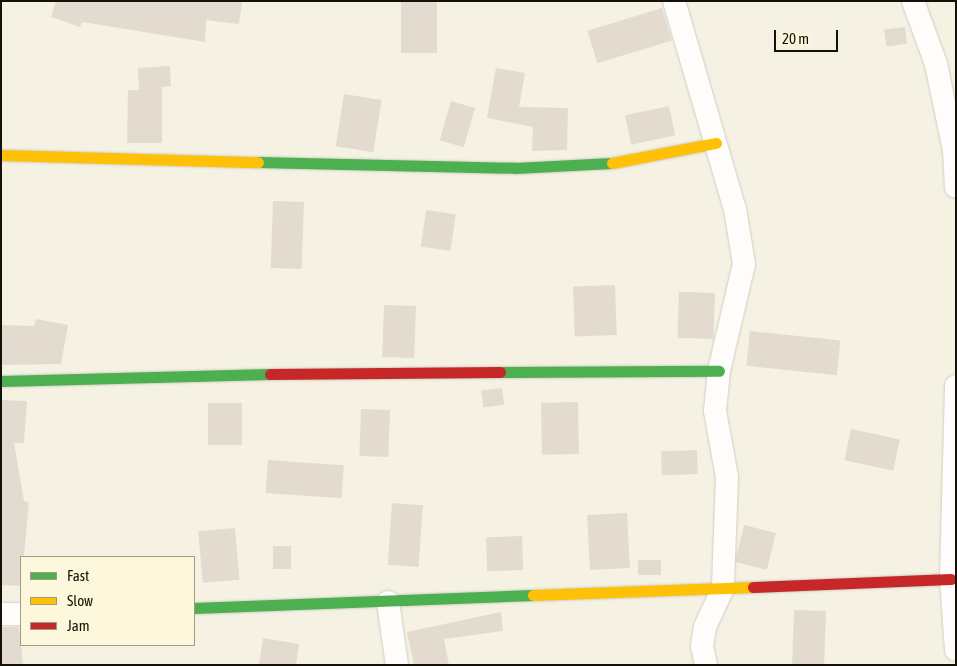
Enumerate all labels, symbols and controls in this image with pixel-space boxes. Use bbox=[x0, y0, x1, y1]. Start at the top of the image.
scale bar bbox=[777, 20, 841, 52]
text: 20 m bbox=[782, 30, 809, 47]
legend bbox=[20, 556, 195, 646]
text: Fast bbox=[67, 567, 89, 584]
text: Slow bbox=[67, 592, 93, 609]
text: Jam bbox=[67, 617, 90, 634]

